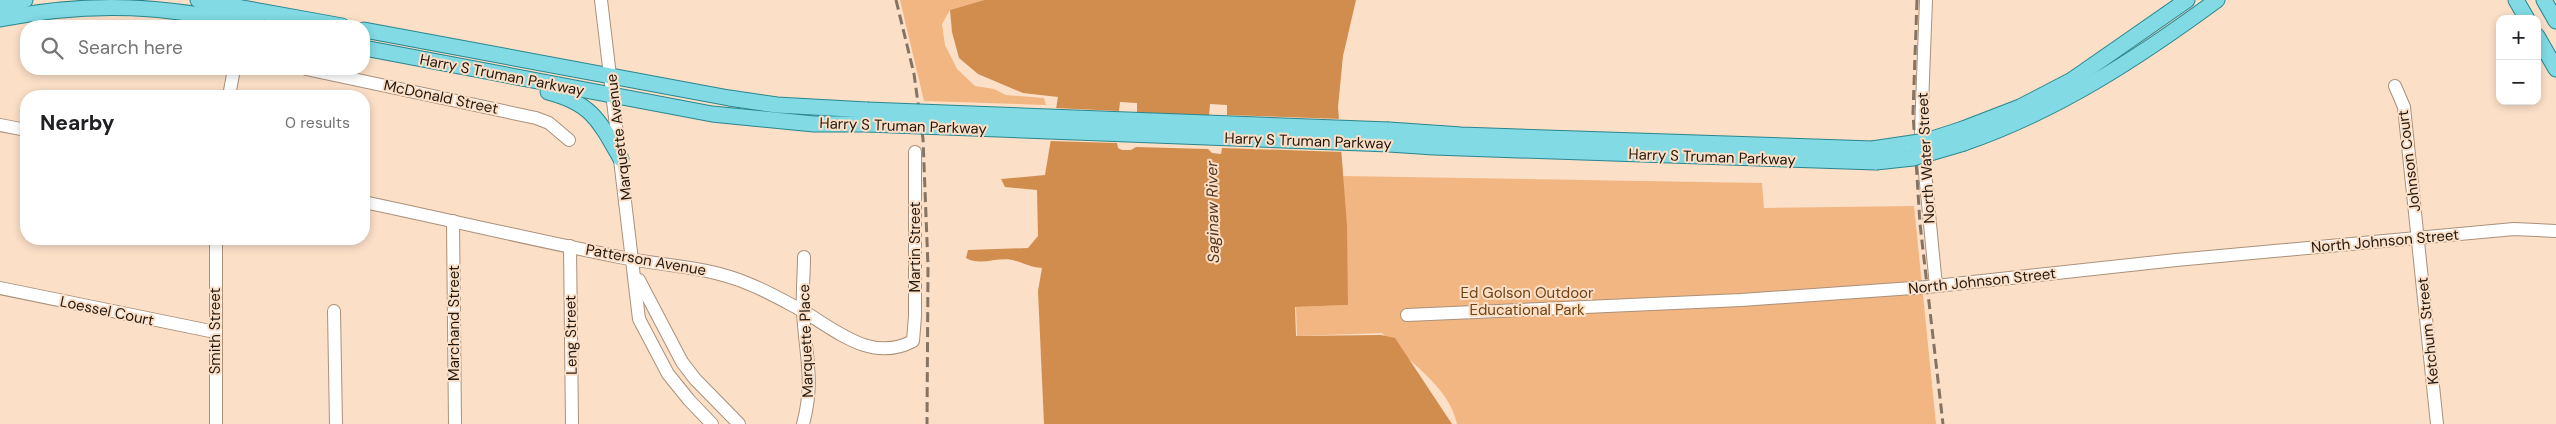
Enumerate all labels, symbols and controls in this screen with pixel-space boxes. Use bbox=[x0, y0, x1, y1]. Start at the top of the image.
map controls bbox=[2496, 15, 2541, 105]
button: + bbox=[2496, 15, 2541, 60]
search box bbox=[20, 20, 370, 75]
icon: search bbox=[38, 34, 66, 62]
text: Search here bbox=[78, 35, 183, 60]
street label: Harry S Truman Parkway bbox=[418, 49, 587, 101]
button: − bbox=[2496, 60, 2541, 105]
street label: Marquette Avenue bbox=[601, 73, 637, 201]
street label: McDonald Street bbox=[382, 75, 500, 119]
street label: North Water Street bbox=[1913, 92, 1939, 224]
text: Nearby bbox=[40, 109, 114, 137]
street label: Johnson Court bbox=[2393, 109, 2425, 213]
text: 0 results bbox=[285, 112, 350, 133]
street label: Harry S Truman Parkway bbox=[819, 113, 988, 139]
street label: Harry S Truman Parkway bbox=[1224, 128, 1393, 154]
street label: Harry S Truman Parkway bbox=[1628, 144, 1797, 170]
water label: Saginaw River bbox=[1201, 160, 1224, 263]
street label: Martin Street bbox=[905, 201, 925, 292]
street label: North Johnson Street bbox=[2310, 225, 2460, 257]
street label: Patterson Avenue bbox=[584, 240, 708, 280]
street label: North Johnson Street bbox=[1907, 263, 2057, 299]
street label: Marchand Street bbox=[444, 265, 464, 381]
street label: Ketchum Street bbox=[2412, 276, 2444, 386]
park label: Ed Golson Outdoor Educational Park bbox=[1460, 283, 1594, 320]
street label: Marquette Place bbox=[794, 284, 818, 398]
street label: Smith Street bbox=[205, 288, 225, 374]
street label: Loessel Court bbox=[58, 291, 156, 331]
street label: Leng Street bbox=[560, 295, 582, 375]

